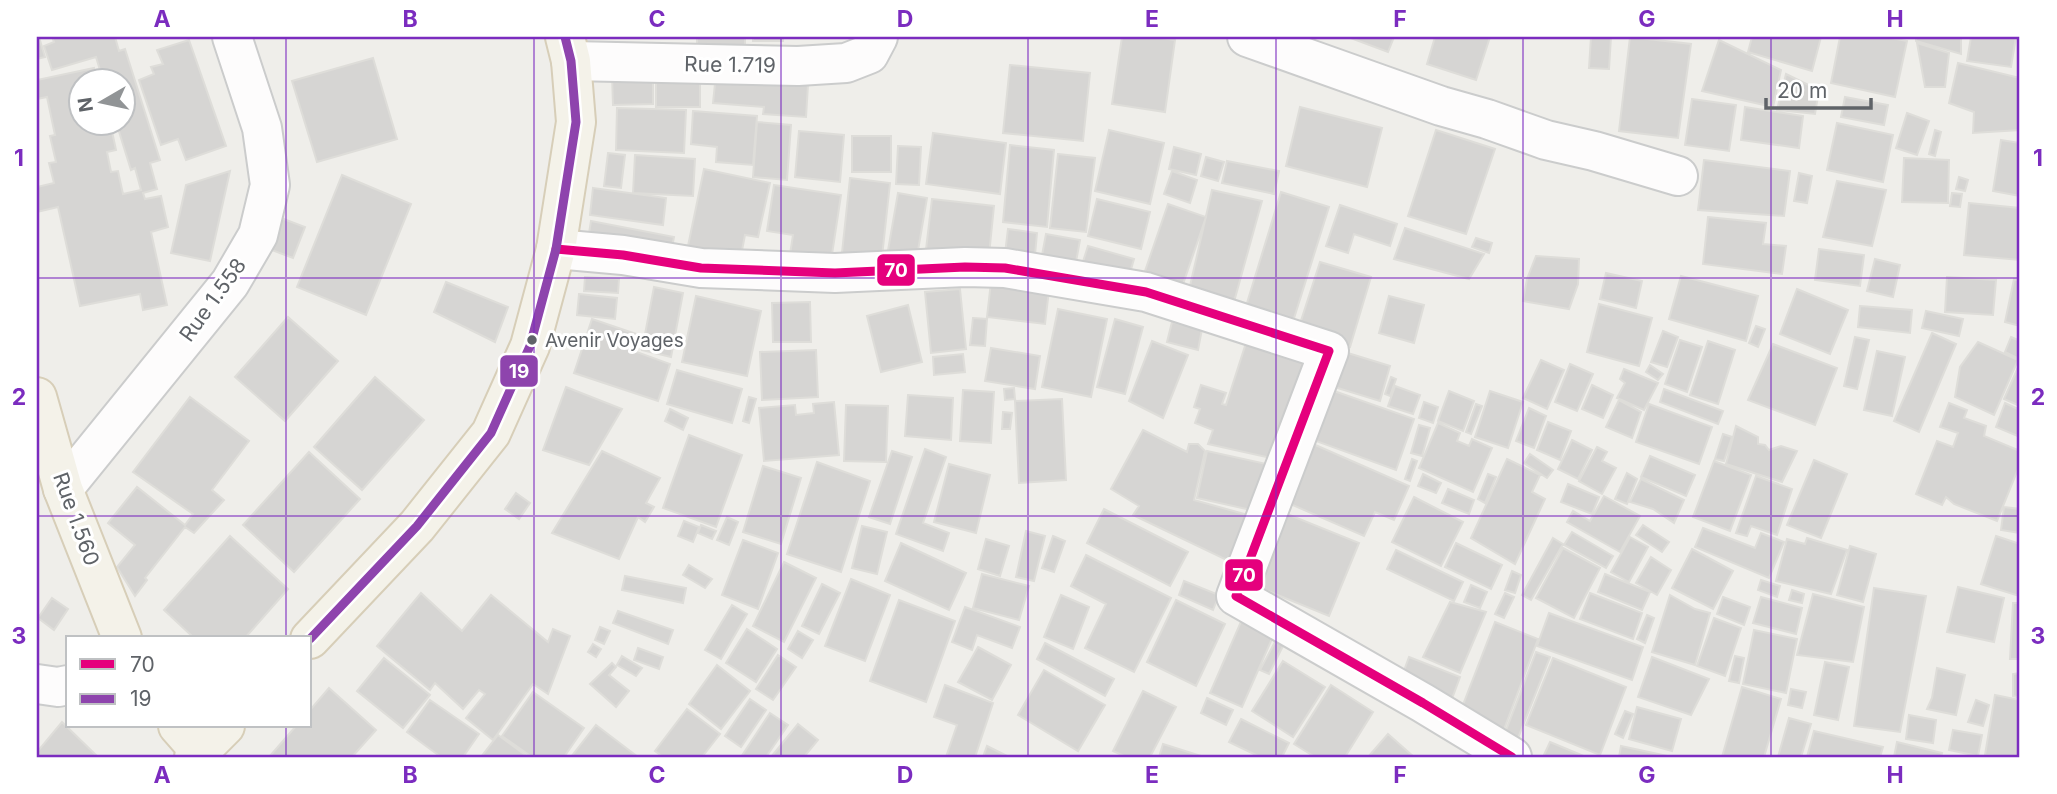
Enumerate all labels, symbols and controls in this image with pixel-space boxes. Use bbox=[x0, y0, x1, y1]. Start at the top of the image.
text: A bbox=[153, 5, 171, 33]
text: B bbox=[402, 5, 418, 33]
text: C bbox=[648, 5, 666, 33]
text: D bbox=[897, 5, 913, 33]
text: E bbox=[1145, 5, 1159, 33]
text: F bbox=[1393, 5, 1407, 33]
text: G bbox=[1638, 5, 1656, 33]
text: H bbox=[1886, 5, 1904, 33]
street label: Rue 1.719 bbox=[684, 51, 776, 78]
north arrow bbox=[66, 66, 136, 136]
scale bar bbox=[1766, 66, 1871, 110]
text: 20 m bbox=[1777, 78, 1827, 103]
text: N bbox=[73, 96, 98, 114]
text: 1 bbox=[14, 144, 24, 172]
text: 1 bbox=[2033, 144, 2043, 172]
street label: Rue 1.558 bbox=[174, 253, 251, 346]
line badge: 70 bbox=[876, 253, 916, 287]
text: 70 bbox=[884, 259, 908, 282]
place label: Avenir Voyages bbox=[545, 329, 684, 352]
marker: Avenir Voyages bbox=[525, 333, 539, 347]
line badge: 19 bbox=[499, 354, 539, 388]
text: 19 bbox=[509, 360, 529, 383]
text: 2 bbox=[12, 383, 26, 411]
text: 2 bbox=[2031, 383, 2045, 411]
street label: Rue 1.560 bbox=[48, 469, 105, 569]
line badge: 70 bbox=[1224, 558, 1264, 592]
text: 70 bbox=[1232, 564, 1256, 587]
text: 3 bbox=[12, 622, 26, 650]
text: 3 bbox=[2031, 622, 2045, 650]
legend bbox=[66, 636, 312, 728]
text: 70 bbox=[130, 652, 155, 677]
text: 19 bbox=[130, 686, 152, 711]
text: A bbox=[153, 761, 171, 789]
text: B bbox=[402, 761, 418, 789]
text: C bbox=[648, 761, 666, 789]
text: D bbox=[897, 761, 913, 789]
text: E bbox=[1145, 761, 1159, 789]
text: F bbox=[1393, 761, 1407, 789]
text: G bbox=[1638, 761, 1656, 789]
text: H bbox=[1886, 761, 1904, 789]

